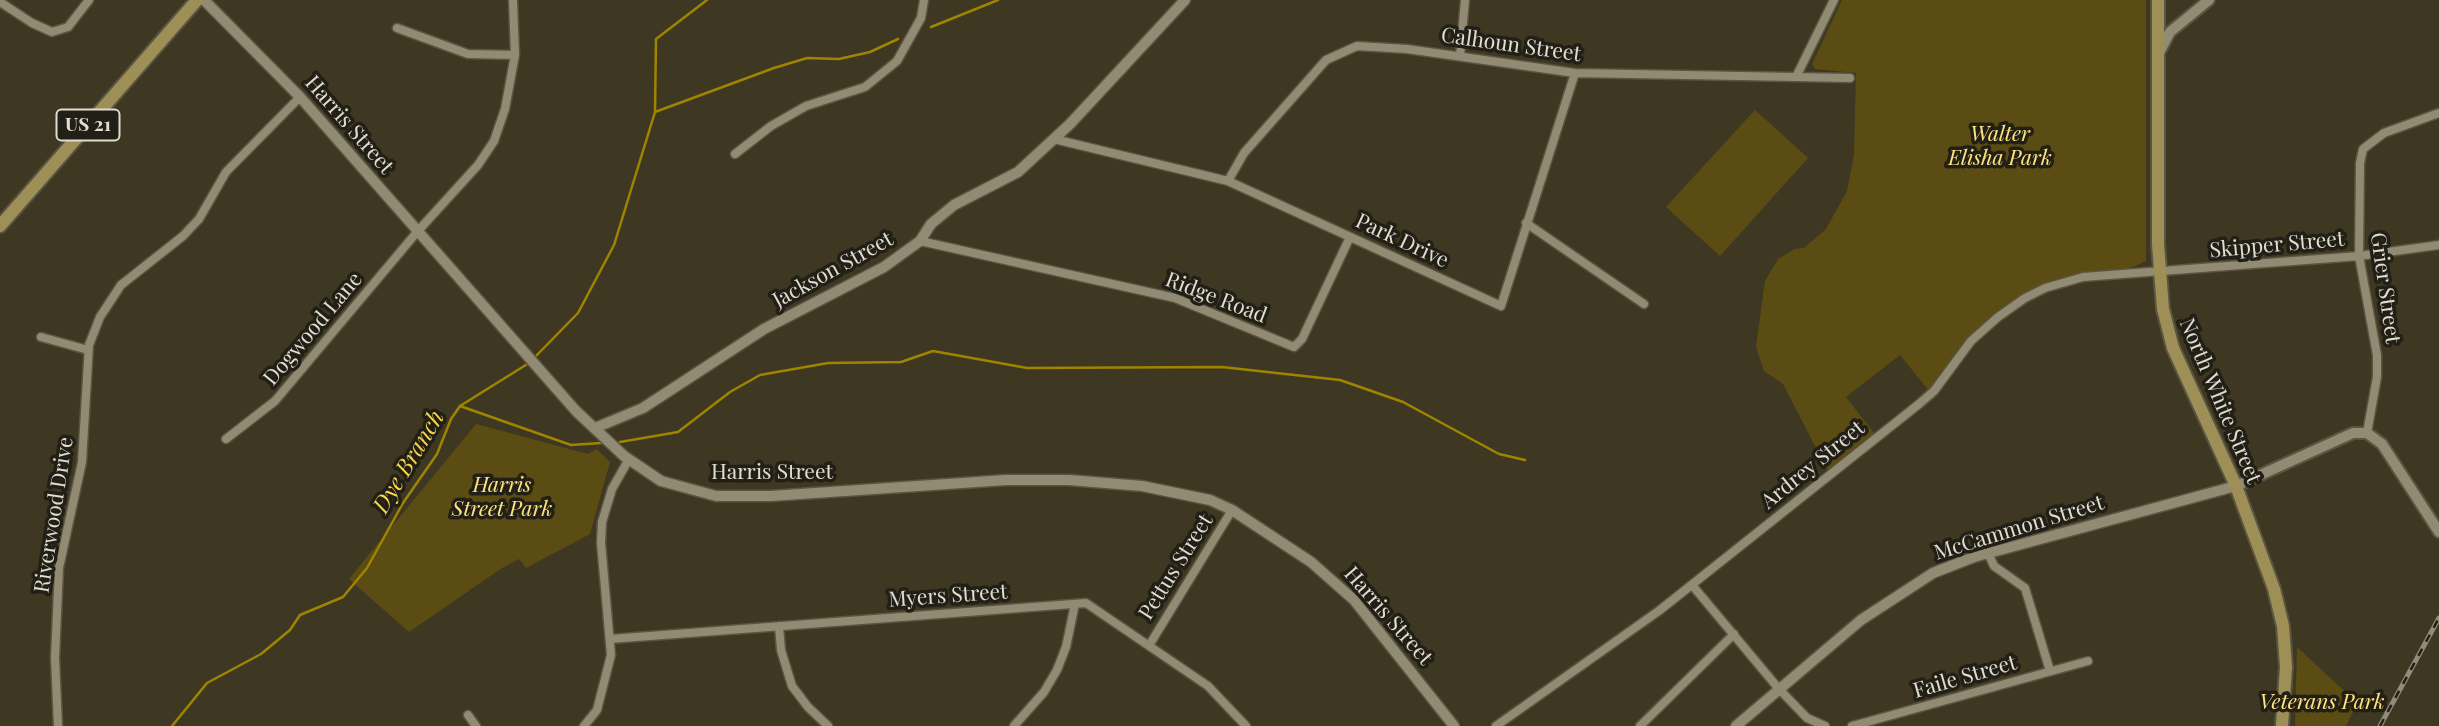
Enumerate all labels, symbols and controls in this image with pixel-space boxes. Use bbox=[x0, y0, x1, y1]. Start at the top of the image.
street label: Calhoun Street bbox=[1439, 23, 1583, 67]
street label: Harris Street bbox=[299, 71, 399, 179]
road number: US 21 bbox=[56, 110, 119, 140]
park label: Walter Elisha Park bbox=[1948, 121, 2052, 171]
street label: Park Drive bbox=[1352, 209, 1452, 273]
street label: Jackson Street bbox=[768, 227, 898, 313]
street label: Skipper Street bbox=[2209, 227, 2345, 263]
street label: Grier Street bbox=[2365, 231, 2405, 345]
street label: Dogwood Lane bbox=[258, 267, 368, 391]
street label: Ridge Road bbox=[1162, 267, 1270, 329]
street label: North White Street bbox=[2174, 314, 2266, 488]
water label: Dye Branch bbox=[368, 406, 450, 518]
street label: Ardrey Street bbox=[1756, 416, 1870, 514]
street label: Riverwood Drive bbox=[29, 435, 79, 595]
street label: Harris Street bbox=[711, 459, 833, 485]
park label: Harris Street Park bbox=[452, 472, 552, 522]
street label: McCammon Street bbox=[1931, 490, 2107, 566]
street label: Pettus Street bbox=[1134, 509, 1218, 625]
street label: Harris Street bbox=[1338, 562, 1438, 670]
street label: Myers Street bbox=[888, 579, 1008, 613]
street label: Faile Street bbox=[1910, 650, 2020, 704]
park label: Veterans Park bbox=[2259, 689, 2385, 715]

